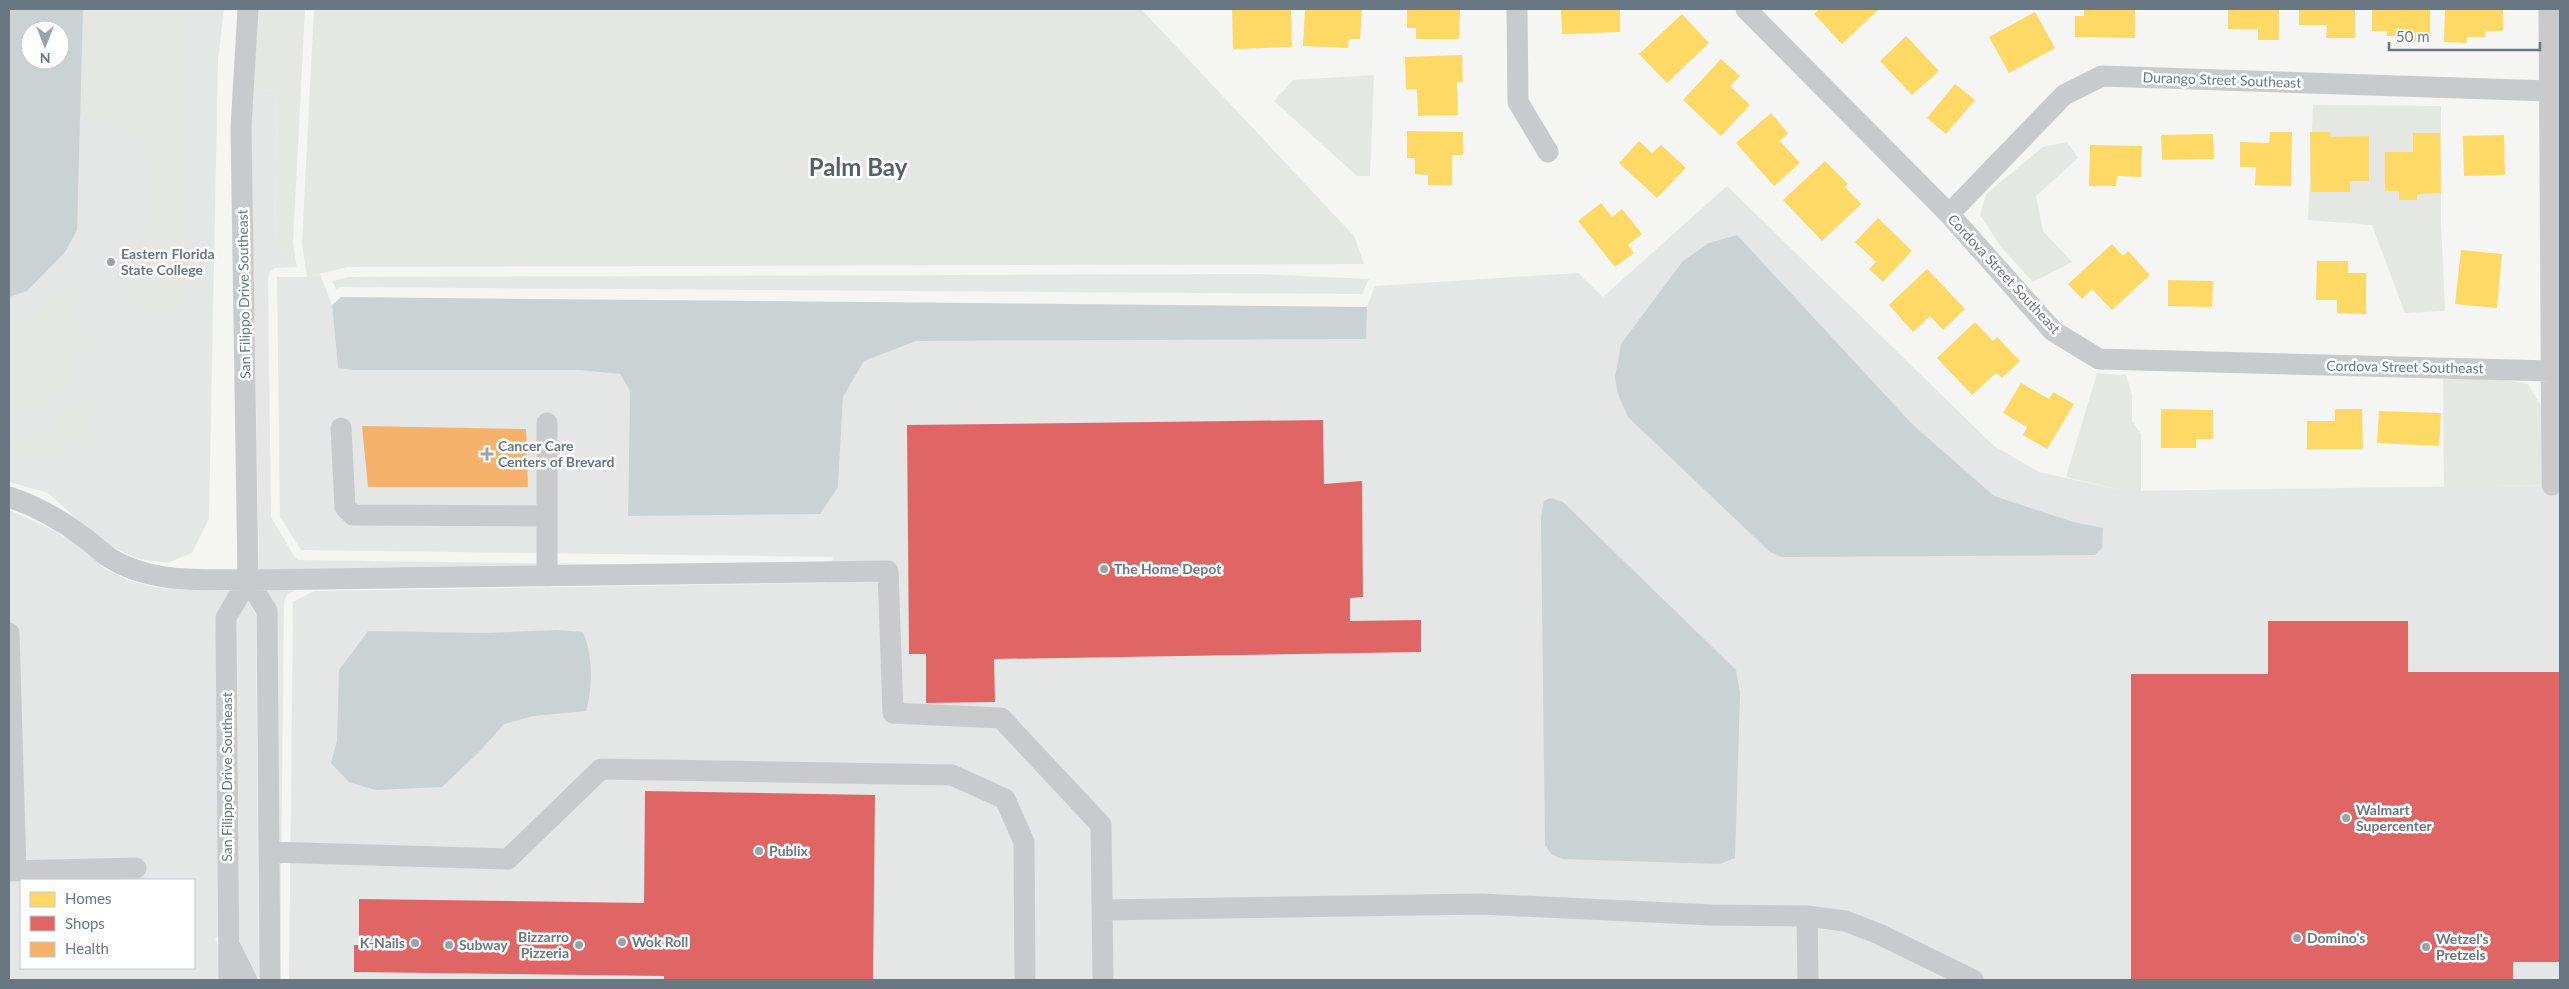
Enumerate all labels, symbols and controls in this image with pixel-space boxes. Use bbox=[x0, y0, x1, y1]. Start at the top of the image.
north arrow bbox=[20, 20, 70, 70]
scale bar bbox=[2389, 20, 2540, 52]
text: 50 m bbox=[2396, 27, 2430, 45]
text: N bbox=[40, 50, 50, 67]
street label: Durango Street Southeast bbox=[2142, 68, 2302, 91]
district label: Palm Bay bbox=[809, 152, 908, 181]
street label: San Filippo Drive Southeast bbox=[234, 209, 253, 379]
street label: Cordova Street Southeast bbox=[1945, 210, 2064, 337]
place label: Eastern Florida State College bbox=[121, 245, 215, 278]
marker: Eastern Florida State College bbox=[105, 256, 117, 268]
street label: Cordova Street Southeast bbox=[2326, 357, 2484, 376]
place label: Cancer Care Centers of Brevard bbox=[498, 437, 615, 470]
marker: Cancer Care Centers of Brevard bbox=[480, 447, 494, 461]
place label: The Home Depot bbox=[1114, 560, 1222, 577]
marker: The Home Depot bbox=[1098, 563, 1110, 575]
street label: San Filippo Drive Southeast bbox=[218, 692, 235, 862]
place label: Walmart Supercenter bbox=[2356, 801, 2432, 834]
marker: Walmart Supercenter bbox=[2340, 812, 2352, 824]
place label: Publix bbox=[769, 842, 809, 859]
marker: Publix bbox=[753, 845, 765, 857]
legend bbox=[20, 879, 195, 969]
text: Homes bbox=[65, 889, 111, 907]
text: Shops bbox=[65, 914, 105, 932]
place label: Bizzarro Pizzeria bbox=[518, 928, 569, 961]
place label: Domino's bbox=[2307, 929, 2365, 946]
place label: Wetzel's Pretzels bbox=[2436, 930, 2489, 963]
marker: Domino's bbox=[2291, 932, 2303, 944]
place label: Wok Roll bbox=[632, 933, 688, 950]
place label: K-Nails bbox=[360, 934, 405, 951]
place label: Subway bbox=[459, 936, 508, 953]
marker: Wok Roll bbox=[616, 936, 628, 948]
marker: K-Nails bbox=[409, 937, 421, 949]
text: Health bbox=[65, 939, 109, 957]
marker: Subway bbox=[443, 939, 455, 951]
marker: Bizzarro Pizzeria bbox=[573, 939, 585, 951]
marker: Wetzel's Pretzels bbox=[2420, 941, 2432, 953]

